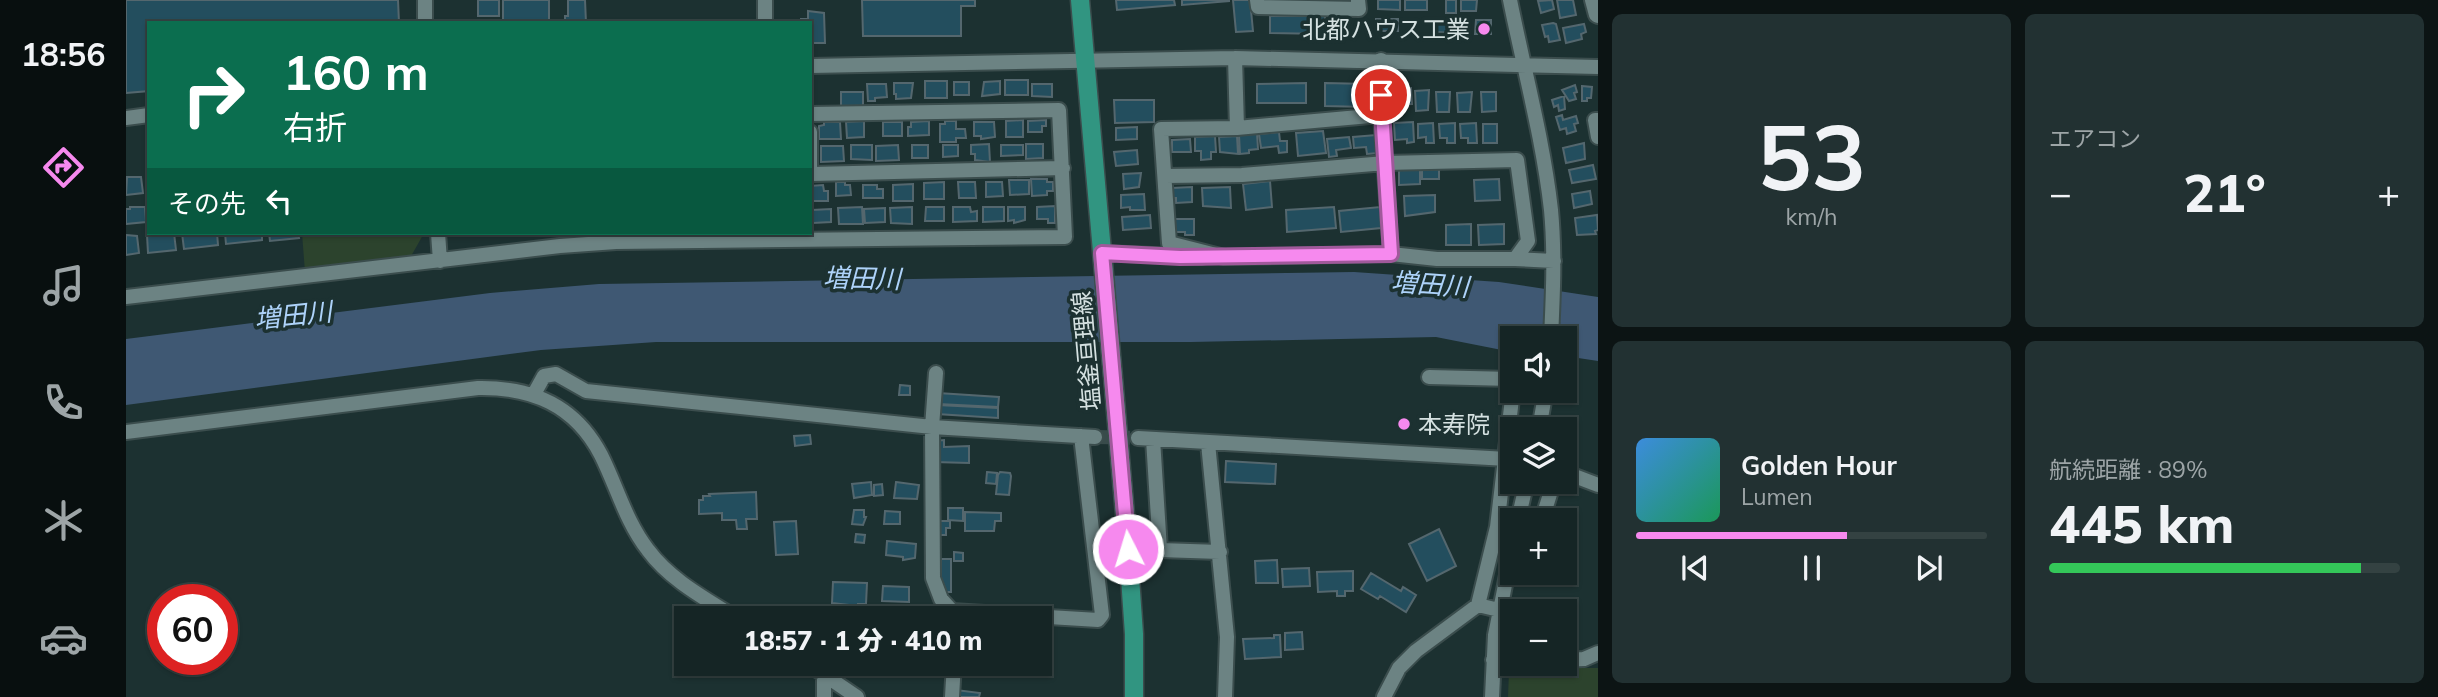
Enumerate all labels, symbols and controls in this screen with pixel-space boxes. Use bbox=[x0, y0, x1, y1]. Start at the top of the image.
place label: 北都ハウス工業 bbox=[1302, 14, 1470, 44]
marker: 北都ハウス工業 bbox=[1476, 21, 1492, 37]
text: 18:56 bbox=[21, 34, 105, 74]
text: 160 m bbox=[283, 41, 429, 102]
icon: right bbox=[168, 49, 259, 140]
pin bbox=[1351, 65, 1411, 125]
icon: arrive bbox=[1362, 76, 1400, 114]
text: 53 bbox=[1757, 99, 1866, 213]
text: 右折 bbox=[283, 107, 347, 147]
text: エアコン bbox=[2049, 124, 2141, 153]
icon: directions bbox=[39, 143, 88, 192]
text: 21° bbox=[2183, 160, 2266, 225]
text: − bbox=[2049, 169, 2072, 217]
text: + bbox=[2377, 169, 2400, 217]
icon: left bbox=[260, 182, 298, 220]
text: その先 bbox=[168, 187, 246, 220]
text: km/h bbox=[1785, 202, 1838, 231]
icon: music bbox=[39, 261, 88, 310]
water label: 増田川 bbox=[823, 261, 904, 295]
water label: 増田川 bbox=[1390, 265, 1473, 303]
street label: 塩釜亘理線 bbox=[1066, 290, 1106, 412]
water label: 増田川 bbox=[252, 294, 336, 335]
map controls bbox=[1500, 326, 1577, 676]
button: sound bbox=[1500, 326, 1577, 403]
icon: phone bbox=[39, 378, 88, 427]
place label: 本寿院 bbox=[1418, 409, 1490, 439]
marker: 本寿院 bbox=[1396, 416, 1412, 432]
button: layers bbox=[1500, 417, 1577, 494]
text: Golden Hour bbox=[1741, 449, 1897, 482]
text: 航続距離 · 89% bbox=[2049, 455, 2207, 484]
text: Lumen bbox=[1741, 482, 1813, 511]
text: 445 km bbox=[2049, 491, 2234, 556]
icon: climate bbox=[39, 496, 88, 545]
button: + bbox=[1500, 508, 1577, 585]
position arrow bbox=[1091, 512, 1165, 586]
icon: previous bbox=[1676, 549, 1714, 587]
icon: pause bbox=[1793, 549, 1831, 587]
icon: next bbox=[1910, 549, 1948, 587]
speed limit sign: 60 bbox=[147, 584, 238, 675]
button: − bbox=[1500, 599, 1577, 676]
icon: car bbox=[39, 614, 88, 663]
text: 18:57 · 1 分 · 410 m bbox=[744, 624, 982, 657]

